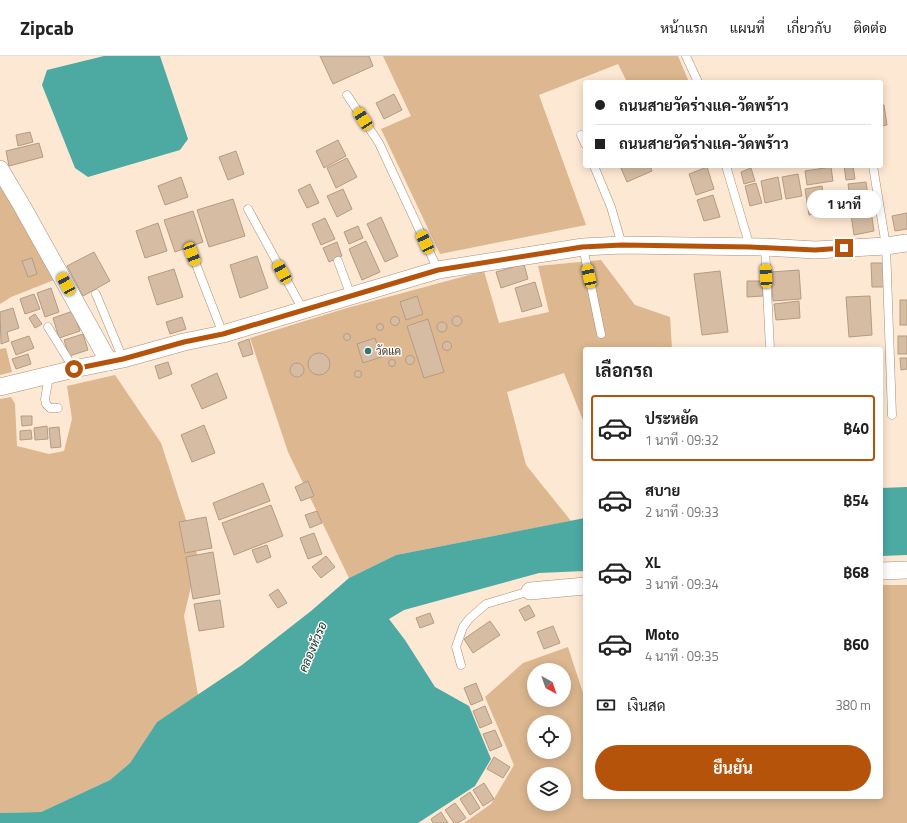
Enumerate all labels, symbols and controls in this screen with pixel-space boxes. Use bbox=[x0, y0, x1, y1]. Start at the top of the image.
text: Zipcab bbox=[20, 13, 74, 42]
text: หน้าแรก bbox=[660, 17, 708, 38]
text: แผนที่ bbox=[730, 17, 765, 38]
text: เกี่ยวกับ bbox=[787, 17, 831, 38]
text: ติดต่อ bbox=[853, 17, 887, 38]
text: ถนนสายวัดร่างแค-วัดพร้าว bbox=[619, 94, 789, 117]
car bbox=[351, 106, 375, 132]
text: ถนนสายวัดร่างแค-วัดพร้าว bbox=[619, 132, 789, 155]
callout: 1 นาที bbox=[807, 190, 881, 218]
text: 1 นาที bbox=[827, 194, 861, 214]
car bbox=[414, 229, 436, 255]
route end bbox=[835, 239, 853, 257]
car bbox=[182, 241, 202, 267]
car bbox=[271, 259, 293, 285]
car bbox=[581, 263, 597, 289]
car bbox=[759, 264, 773, 288]
car bbox=[55, 271, 77, 297]
place label: วัดแค bbox=[376, 343, 401, 359]
marker: วัดแค bbox=[363, 346, 373, 356]
text: เลือกรถ bbox=[595, 357, 653, 384]
route start bbox=[65, 360, 83, 378]
text: ประหยัด bbox=[645, 407, 698, 430]
icon: car bbox=[597, 410, 633, 446]
text: ฿40 bbox=[843, 417, 869, 440]
text: 1 นาที · 09:32 bbox=[645, 430, 719, 450]
text: สบาย bbox=[645, 479, 680, 502]
icon: car bbox=[597, 482, 633, 518]
text: ฿54 bbox=[843, 489, 869, 512]
text: 2 นาที · 09:33 bbox=[645, 502, 719, 522]
text: XL bbox=[645, 551, 661, 574]
icon: car bbox=[597, 554, 633, 590]
text: ฿68 bbox=[843, 561, 869, 584]
text: 3 นาที · 09:34 bbox=[645, 574, 719, 594]
water label: คลองหัวรอ bbox=[293, 619, 332, 675]
text: Moto bbox=[645, 623, 679, 646]
icon: car bbox=[597, 626, 633, 662]
text: ฿60 bbox=[843, 633, 869, 656]
text: 4 นาที · 09:35 bbox=[645, 646, 719, 666]
north arrow bbox=[527, 663, 571, 707]
map controls bbox=[527, 663, 571, 811]
icon: cash bbox=[595, 694, 617, 716]
text: เงินสด bbox=[627, 694, 666, 717]
text: 380 m bbox=[835, 695, 871, 715]
button: locate bbox=[527, 715, 571, 759]
button: ยืนยัน bbox=[595, 745, 871, 791]
button: layers bbox=[527, 767, 571, 811]

